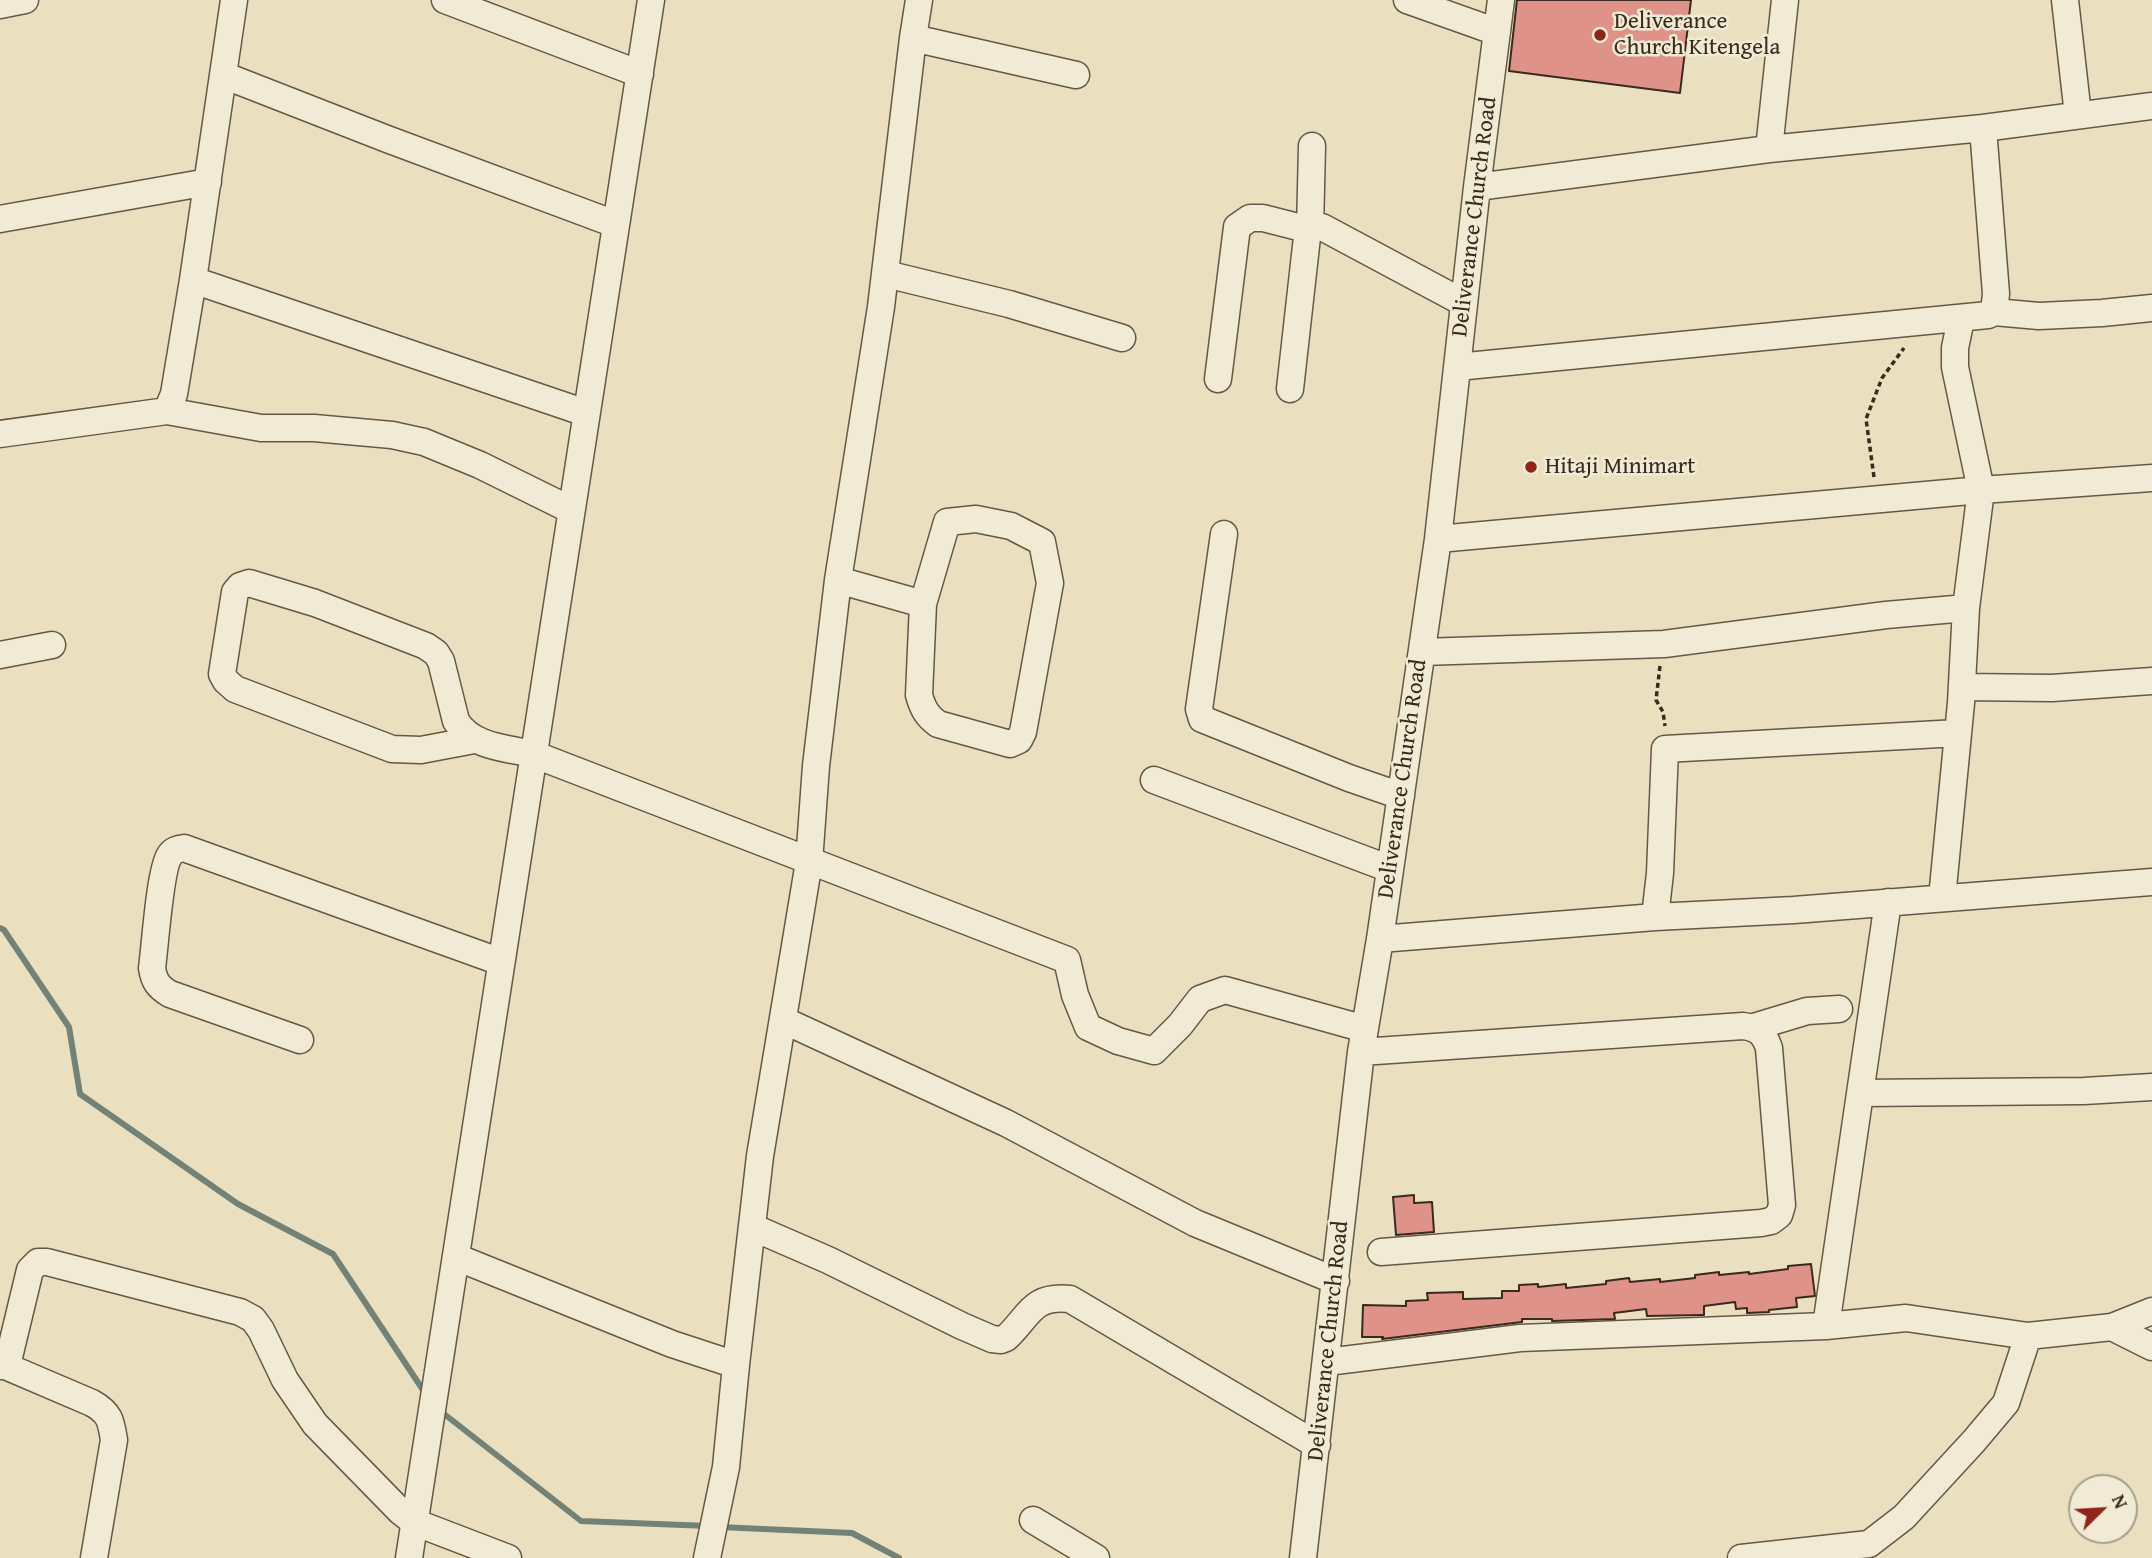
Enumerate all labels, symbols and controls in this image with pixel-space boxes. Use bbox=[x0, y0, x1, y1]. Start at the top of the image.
place label: Deliverance Church Kitengela bbox=[1614, 8, 1780, 62]
marker: Deliverance Church Kitengela bbox=[1592, 27, 1608, 43]
street label: Deliverance Church Road bbox=[1447, 96, 1503, 338]
place label: Hitaji Minimart bbox=[1545, 453, 1695, 481]
marker: Hitaji Minimart bbox=[1523, 459, 1539, 475]
street label: Deliverance Church Road bbox=[1373, 658, 1433, 900]
street label: Deliverance Church Road bbox=[1303, 1220, 1355, 1462]
north arrow bbox=[2068, 1474, 2138, 1544]
text: N bbox=[2105, 1490, 2136, 1513]

